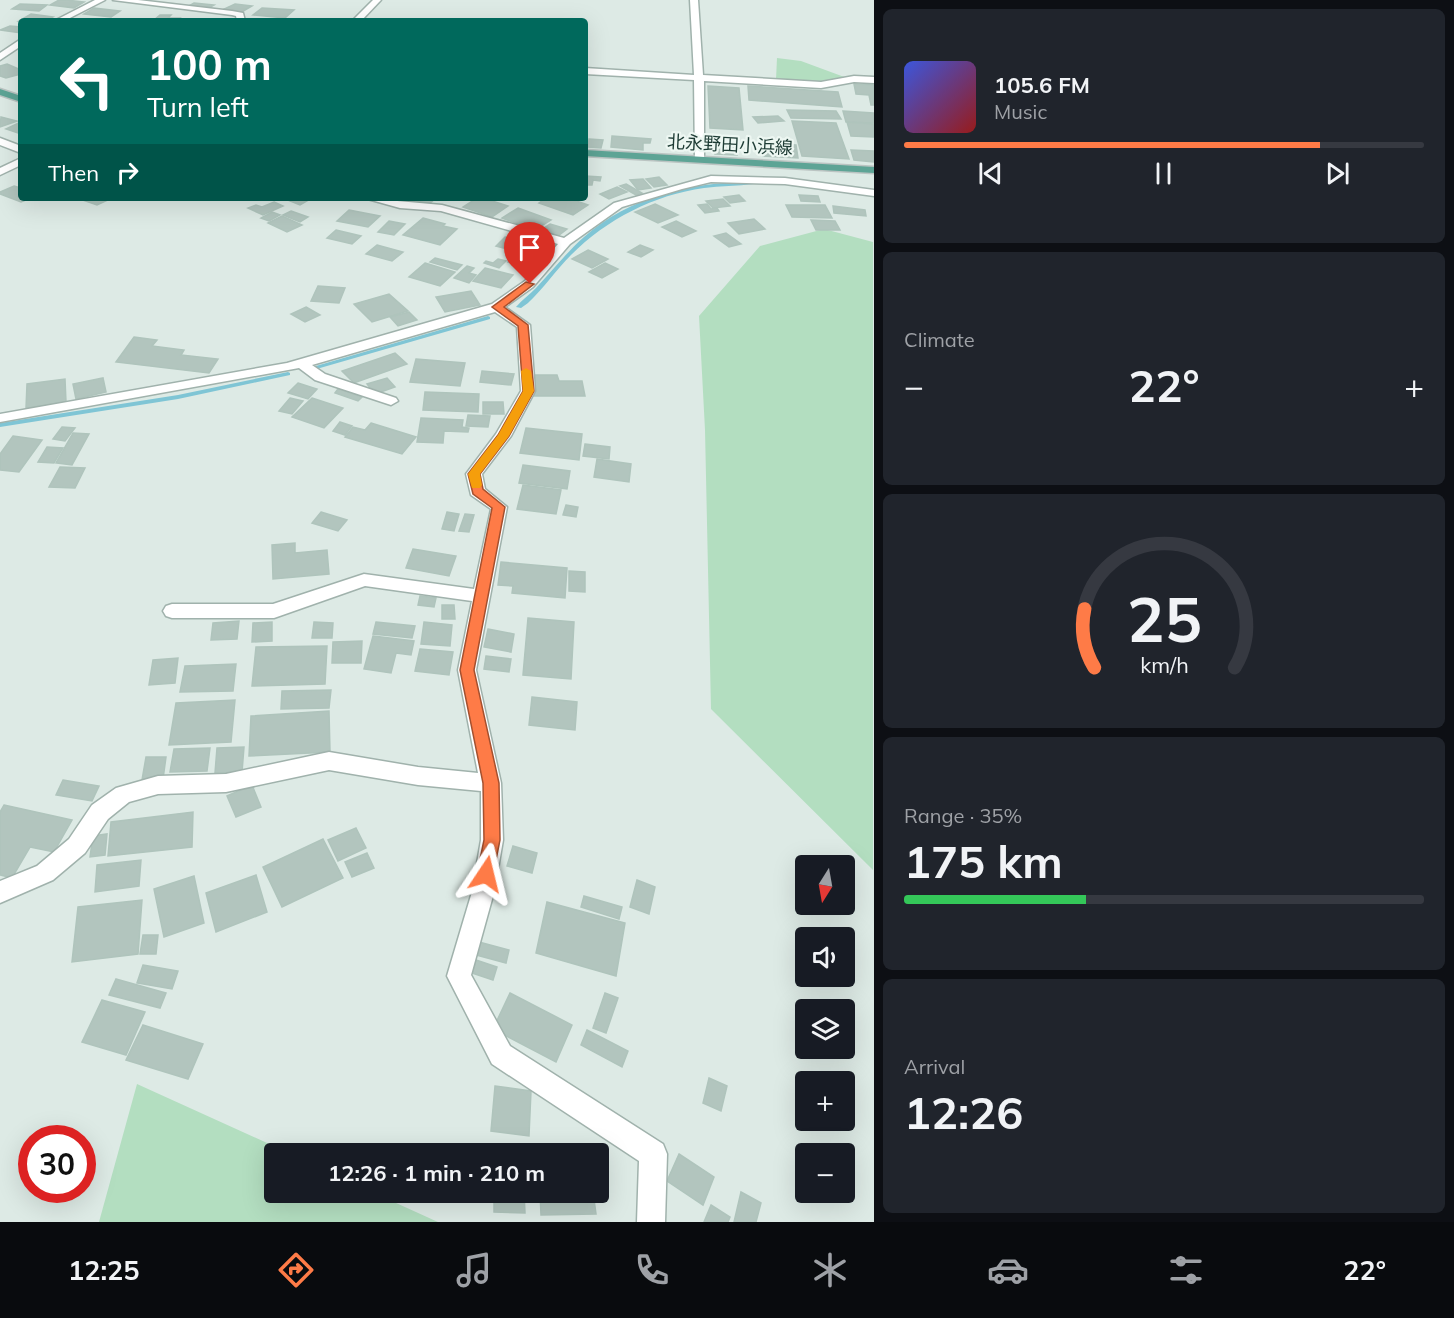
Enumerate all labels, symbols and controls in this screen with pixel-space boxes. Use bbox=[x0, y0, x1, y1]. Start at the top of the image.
text: 100 m bbox=[147, 38, 272, 91]
icon: left bbox=[48, 42, 126, 120]
text: 105.6 FM bbox=[994, 71, 1090, 99]
text: Turn left bbox=[147, 90, 249, 124]
text: Music bbox=[994, 99, 1047, 124]
street label: 北永野田小浜線 bbox=[667, 130, 794, 159]
icon: right bbox=[111, 156, 144, 189]
icon: previous bbox=[974, 157, 1007, 190]
icon: pause bbox=[1147, 157, 1180, 190]
icon: next bbox=[1321, 157, 1354, 190]
text: Then bbox=[48, 159, 99, 187]
pin bbox=[504, 222, 555, 284]
icon: arrive bbox=[513, 231, 546, 264]
text: Climate bbox=[904, 327, 975, 352]
text: 22° bbox=[1128, 357, 1200, 413]
text: − bbox=[904, 365, 924, 406]
text: + bbox=[1404, 365, 1424, 406]
text: 25 bbox=[1127, 579, 1201, 658]
text: km/h bbox=[1140, 651, 1188, 678]
text: Range · 35% bbox=[904, 803, 1022, 828]
text: 175 km bbox=[904, 833, 1063, 889]
position arrow bbox=[454, 842, 518, 906]
north arrow bbox=[795, 855, 855, 915]
map controls bbox=[795, 855, 855, 1203]
button: sound bbox=[795, 927, 855, 987]
button: layers bbox=[795, 999, 855, 1059]
text: Arrival bbox=[904, 1054, 965, 1079]
button: + bbox=[795, 1071, 855, 1131]
text: 12:26 bbox=[904, 1084, 1023, 1140]
speed limit sign: 30 bbox=[18, 1125, 96, 1203]
button: − bbox=[795, 1143, 855, 1203]
text: 12:26 · 1 min · 210 m bbox=[328, 1159, 545, 1187]
icon: directions bbox=[275, 1249, 317, 1291]
icon: music bbox=[453, 1249, 495, 1291]
icon: phone bbox=[631, 1249, 673, 1291]
icon: climate bbox=[809, 1249, 851, 1291]
icon: car bbox=[987, 1249, 1029, 1291]
icon: filters bbox=[1165, 1249, 1207, 1291]
text: 12:25 bbox=[68, 1253, 139, 1287]
text: 22° bbox=[1343, 1253, 1386, 1287]

